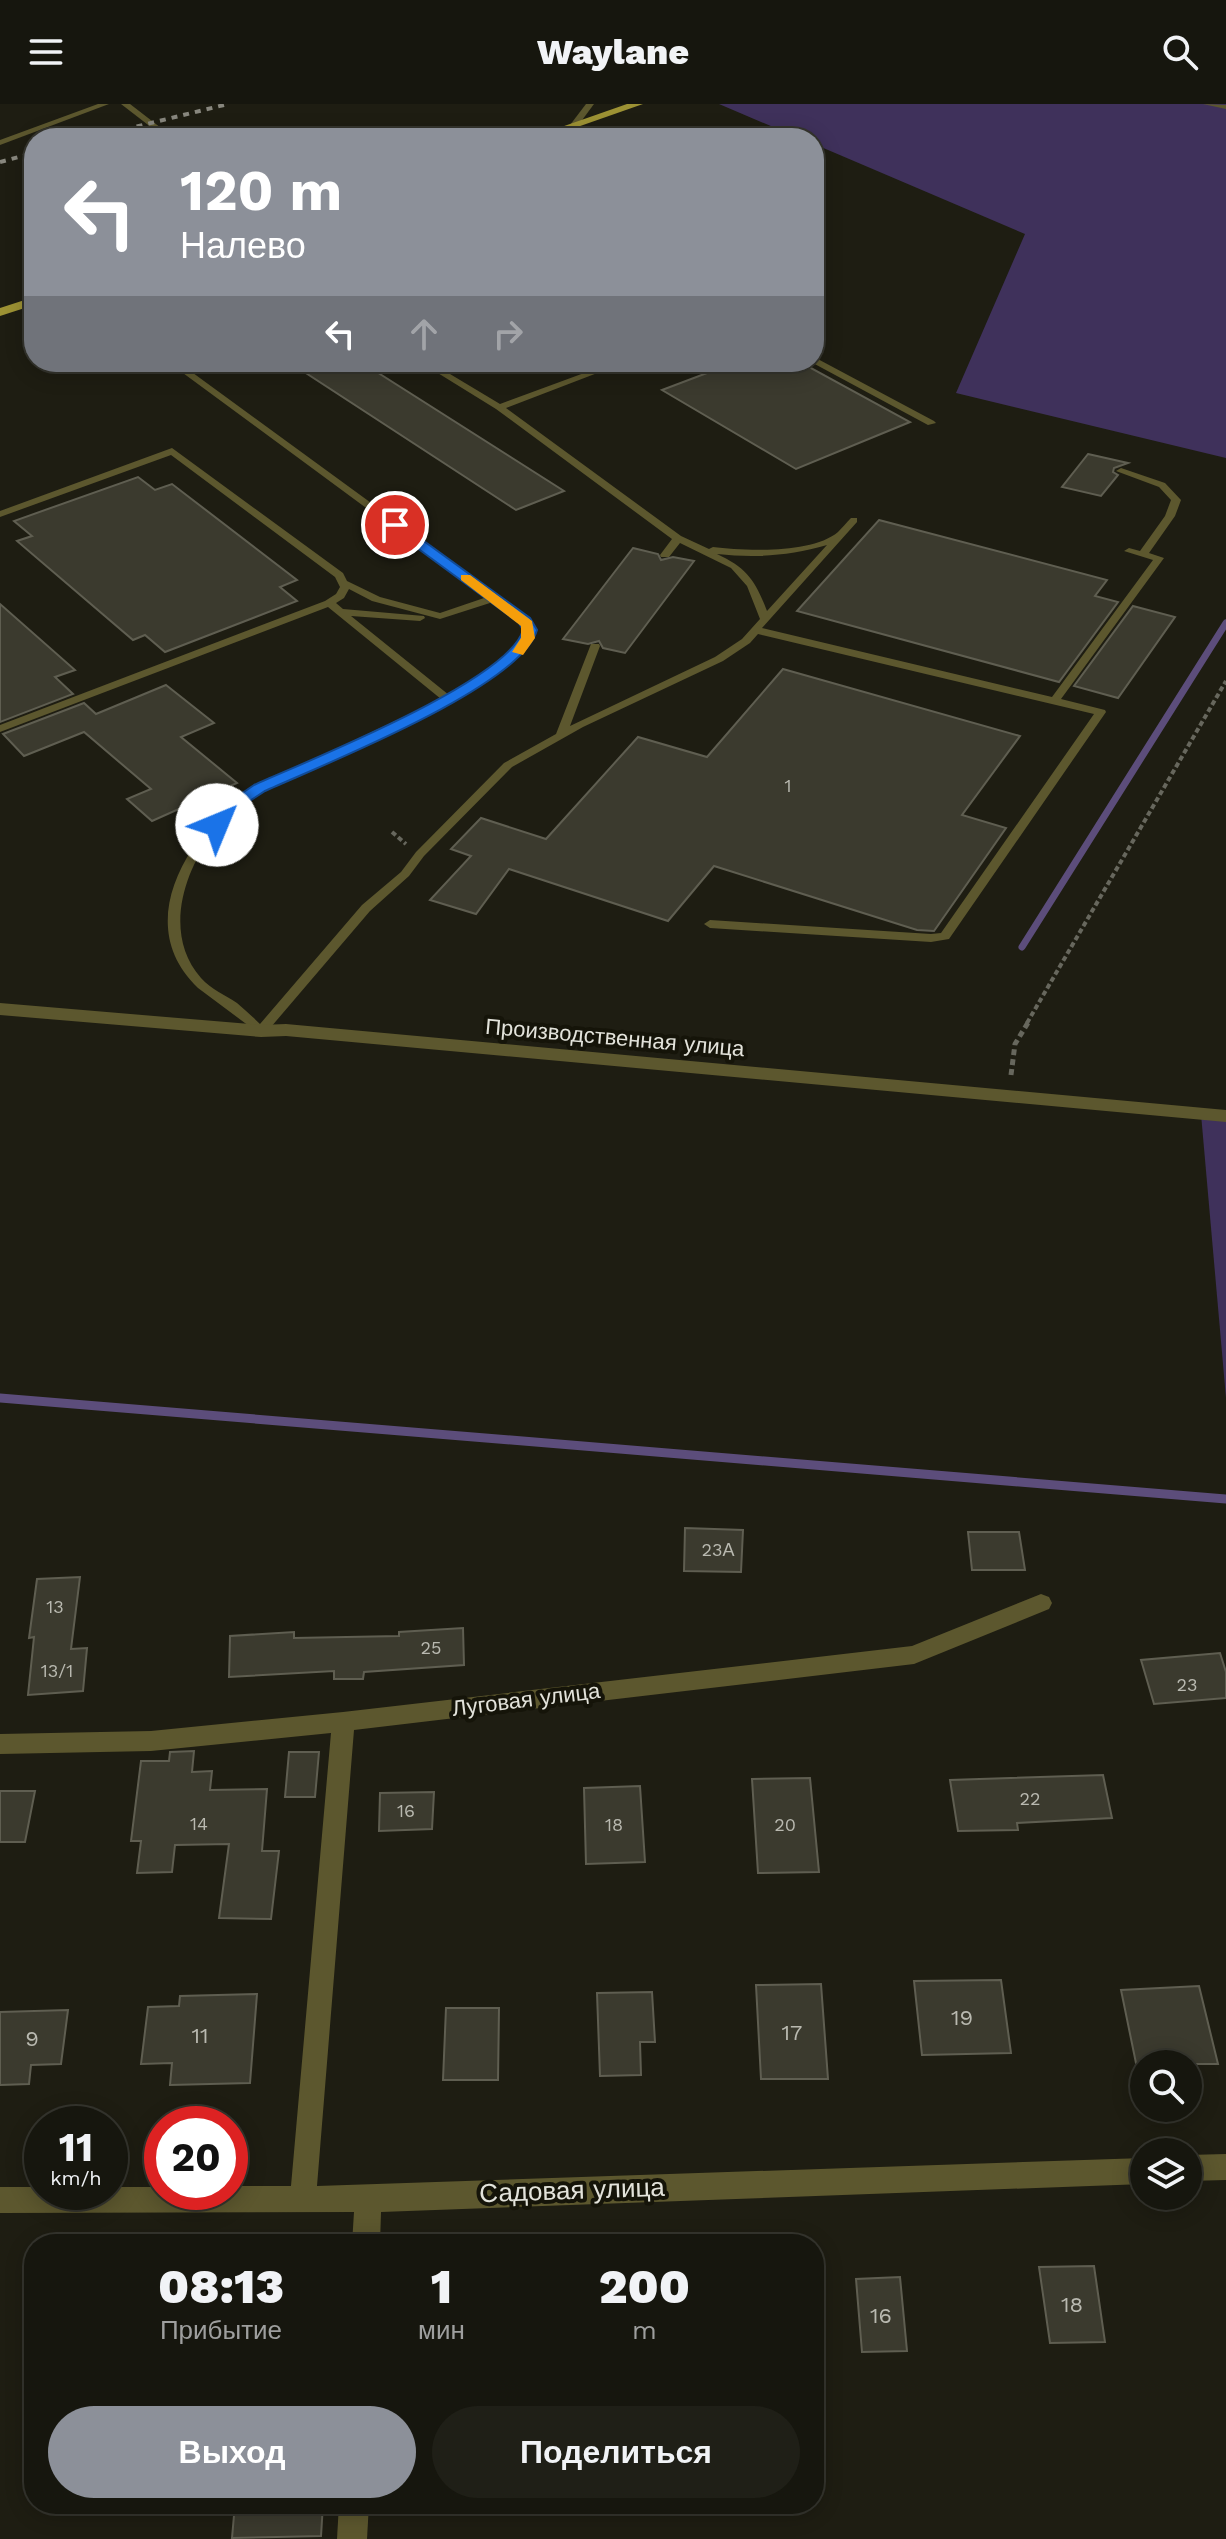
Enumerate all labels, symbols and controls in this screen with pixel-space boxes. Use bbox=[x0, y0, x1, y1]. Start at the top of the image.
icon: menu bbox=[24, 30, 68, 74]
icon: search bbox=[1158, 30, 1202, 74]
text: Waylane bbox=[537, 31, 689, 73]
text: 120 m bbox=[180, 158, 342, 224]
icon: left bbox=[48, 160, 152, 264]
text: Налево bbox=[180, 225, 306, 267]
icon: left bbox=[318, 312, 362, 356]
icon: ahead bbox=[402, 312, 446, 356]
icon: right bbox=[486, 312, 530, 356]
pin bbox=[361, 491, 429, 559]
icon: arrive bbox=[373, 503, 417, 547]
house number: 1 bbox=[784, 775, 792, 796]
position arrow bbox=[175, 783, 259, 867]
street label: Производственная улица bbox=[484, 1014, 746, 1061]
house number: 23А bbox=[702, 1539, 735, 1560]
house number: 13 bbox=[46, 1596, 64, 1617]
house number: 25 bbox=[421, 1637, 441, 1658]
house number: 13/1 bbox=[41, 1660, 73, 1681]
house number: 23 bbox=[1177, 1674, 1198, 1695]
street label: Луговая улица bbox=[451, 1678, 602, 1721]
house number: 22 bbox=[1020, 1788, 1041, 1809]
house number: 16 bbox=[397, 1800, 415, 1821]
house number: 14 bbox=[190, 1813, 208, 1834]
house number: 18 bbox=[605, 1814, 623, 1835]
house number: 20 bbox=[774, 1814, 796, 1835]
house number: 19 bbox=[951, 2005, 973, 2030]
house number: 17 bbox=[782, 2020, 802, 2045]
house number: 11 bbox=[191, 2023, 209, 2048]
house number: 9 bbox=[25, 2026, 39, 2051]
map controls bbox=[1130, 2050, 1202, 2210]
button: search bbox=[1130, 2050, 1202, 2122]
speed limit sign: 20 bbox=[144, 2106, 248, 2210]
text: 11 bbox=[59, 2124, 93, 2171]
button: layers bbox=[1130, 2138, 1202, 2210]
text: km/h bbox=[50, 2166, 102, 2190]
street label: Садовая улица bbox=[479, 2172, 666, 2208]
text: 08:13 bbox=[158, 2258, 284, 2315]
text: 1 bbox=[431, 2258, 452, 2315]
text: 200 bbox=[599, 2258, 690, 2315]
house number: 18 bbox=[1061, 2292, 1083, 2317]
house number: 16 bbox=[870, 2303, 892, 2328]
text: Прибытие bbox=[160, 2315, 282, 2345]
text: мин bbox=[418, 2315, 465, 2345]
text: m bbox=[632, 2315, 657, 2345]
button: Выход bbox=[48, 2406, 416, 2498]
button: Поделиться bbox=[432, 2406, 800, 2498]

